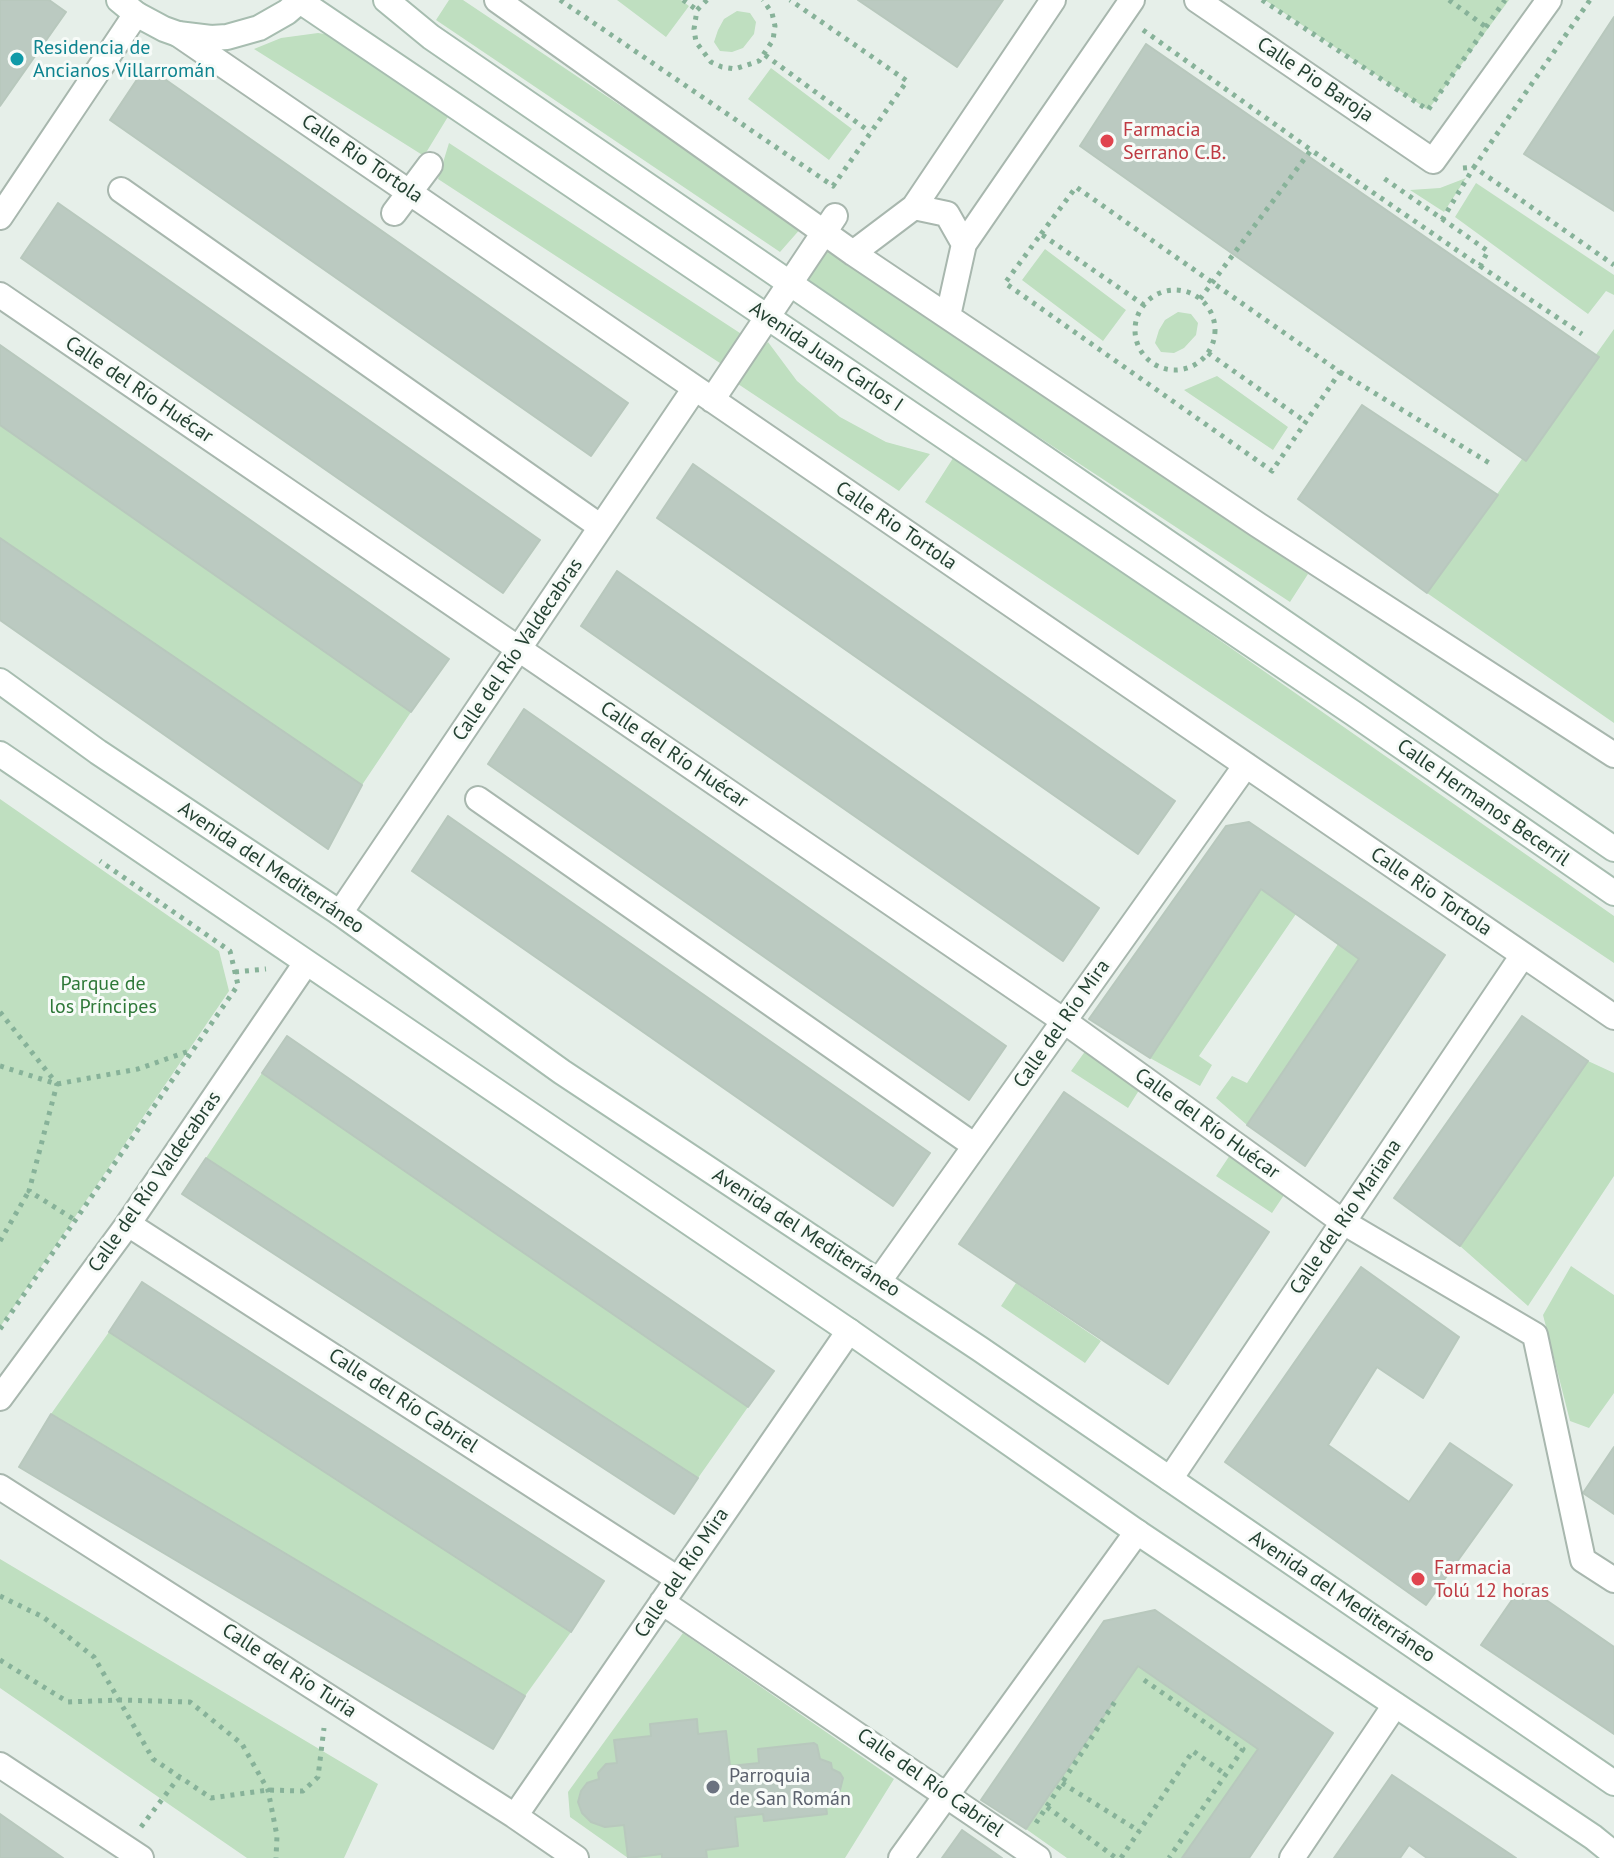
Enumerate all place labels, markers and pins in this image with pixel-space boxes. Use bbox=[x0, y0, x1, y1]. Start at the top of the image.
place label: Residencia de Ancianos Villarromán bbox=[33, 36, 215, 83]
marker: Residencia de Ancianos Villarromán bbox=[8, 50, 26, 68]
place label: Farmacia Serrano C.B. bbox=[1123, 118, 1226, 165]
marker: Farmacia Serrano C.B. bbox=[1098, 132, 1116, 150]
place label: Farmacia Tolú 12 horas bbox=[1434, 1556, 1549, 1603]
marker: Farmacia Tolú 12 horas bbox=[1409, 1570, 1427, 1588]
place label: Parroquia de San Román bbox=[729, 1764, 851, 1811]
marker: Parroquia de San Román bbox=[704, 1778, 722, 1796]

